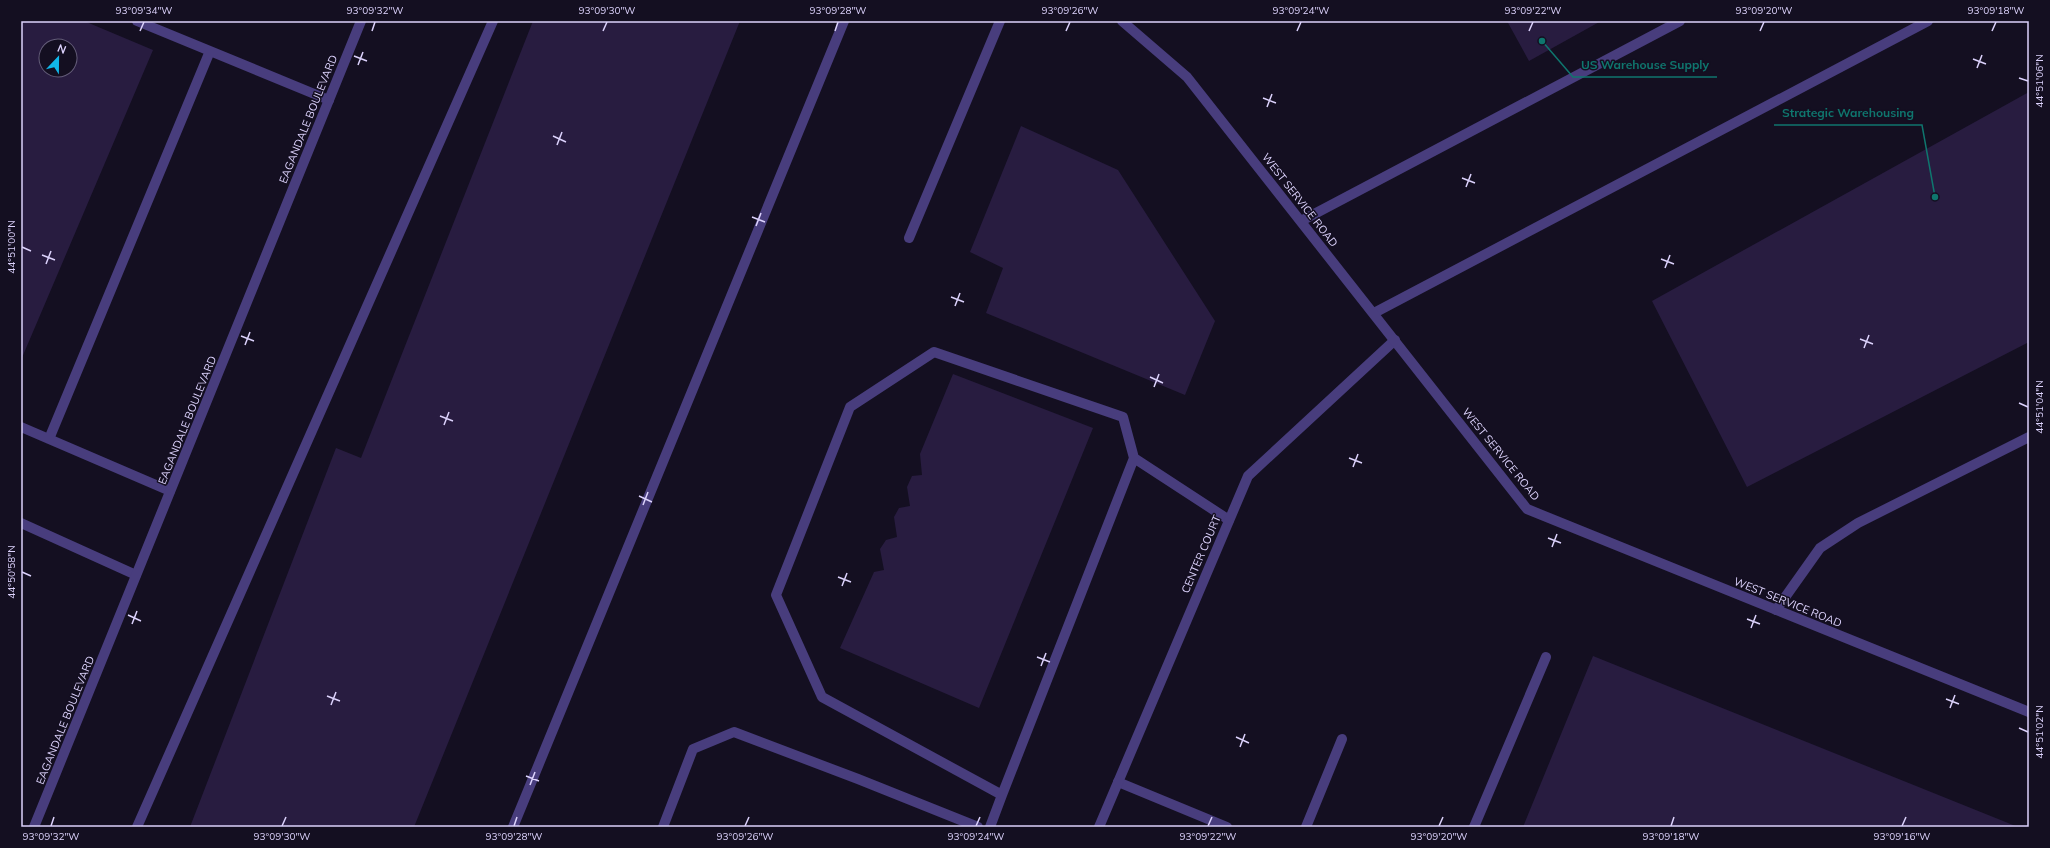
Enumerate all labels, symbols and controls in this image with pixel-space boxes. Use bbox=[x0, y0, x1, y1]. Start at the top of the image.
text: 93°09'34"W bbox=[116, 4, 172, 17]
text: 93°09'32"W bbox=[347, 4, 403, 17]
text: 93°09'30"W bbox=[579, 4, 635, 17]
text: 93°09'28"W bbox=[810, 4, 866, 17]
text: 93°09'26"W bbox=[1042, 4, 1098, 17]
text: 93°09'24"W bbox=[1273, 4, 1329, 17]
text: 93°09'22"W bbox=[1505, 4, 1561, 17]
text: 93°09'20"W bbox=[1736, 4, 1792, 17]
text: 93°09'18"W bbox=[1968, 4, 2024, 17]
north arrow bbox=[38, 38, 78, 78]
text: N bbox=[55, 41, 68, 57]
street label: EAGANDALE BOULEVARD bbox=[276, 53, 340, 185]
callout: US Warehouse Supply bbox=[1573, 53, 1717, 77]
text: 44°51'06"N bbox=[2033, 54, 2046, 108]
text: US Warehouse Supply bbox=[1581, 57, 1710, 72]
callout: Strategic Warehousing bbox=[1774, 101, 1922, 125]
text: Strategic Warehousing bbox=[1782, 105, 1914, 120]
street label: WEST SERVICE ROAD bbox=[1259, 150, 1341, 250]
text: 44°51'00"N bbox=[5, 220, 18, 274]
street label: EAGANDALE BOULEVARD bbox=[155, 354, 219, 486]
text: 44°51'04"N bbox=[2033, 380, 2046, 434]
street label: WEST SERVICE ROAD bbox=[1459, 405, 1543, 503]
street label: CENTER COURT bbox=[1178, 512, 1224, 595]
text: 44°50'58"N bbox=[5, 545, 18, 599]
street label: WEST SERVICE ROAD bbox=[1732, 574, 1844, 630]
street label: EAGANDALE BOULEVARD bbox=[33, 654, 97, 786]
text: 44°51'02"N bbox=[2033, 705, 2046, 759]
text: 93°09'32"W bbox=[23, 830, 79, 843]
text: 93°09'30"W bbox=[254, 830, 310, 843]
text: 93°09'28"W bbox=[486, 830, 542, 843]
text: 93°09'26"W bbox=[717, 830, 773, 843]
text: 93°09'24"W bbox=[948, 830, 1004, 843]
text: 93°09'22"W bbox=[1180, 830, 1236, 843]
text: 93°09'20"W bbox=[1411, 830, 1467, 843]
text: 93°09'18"W bbox=[1643, 830, 1699, 843]
text: 93°09'16"W bbox=[1874, 830, 1930, 843]

